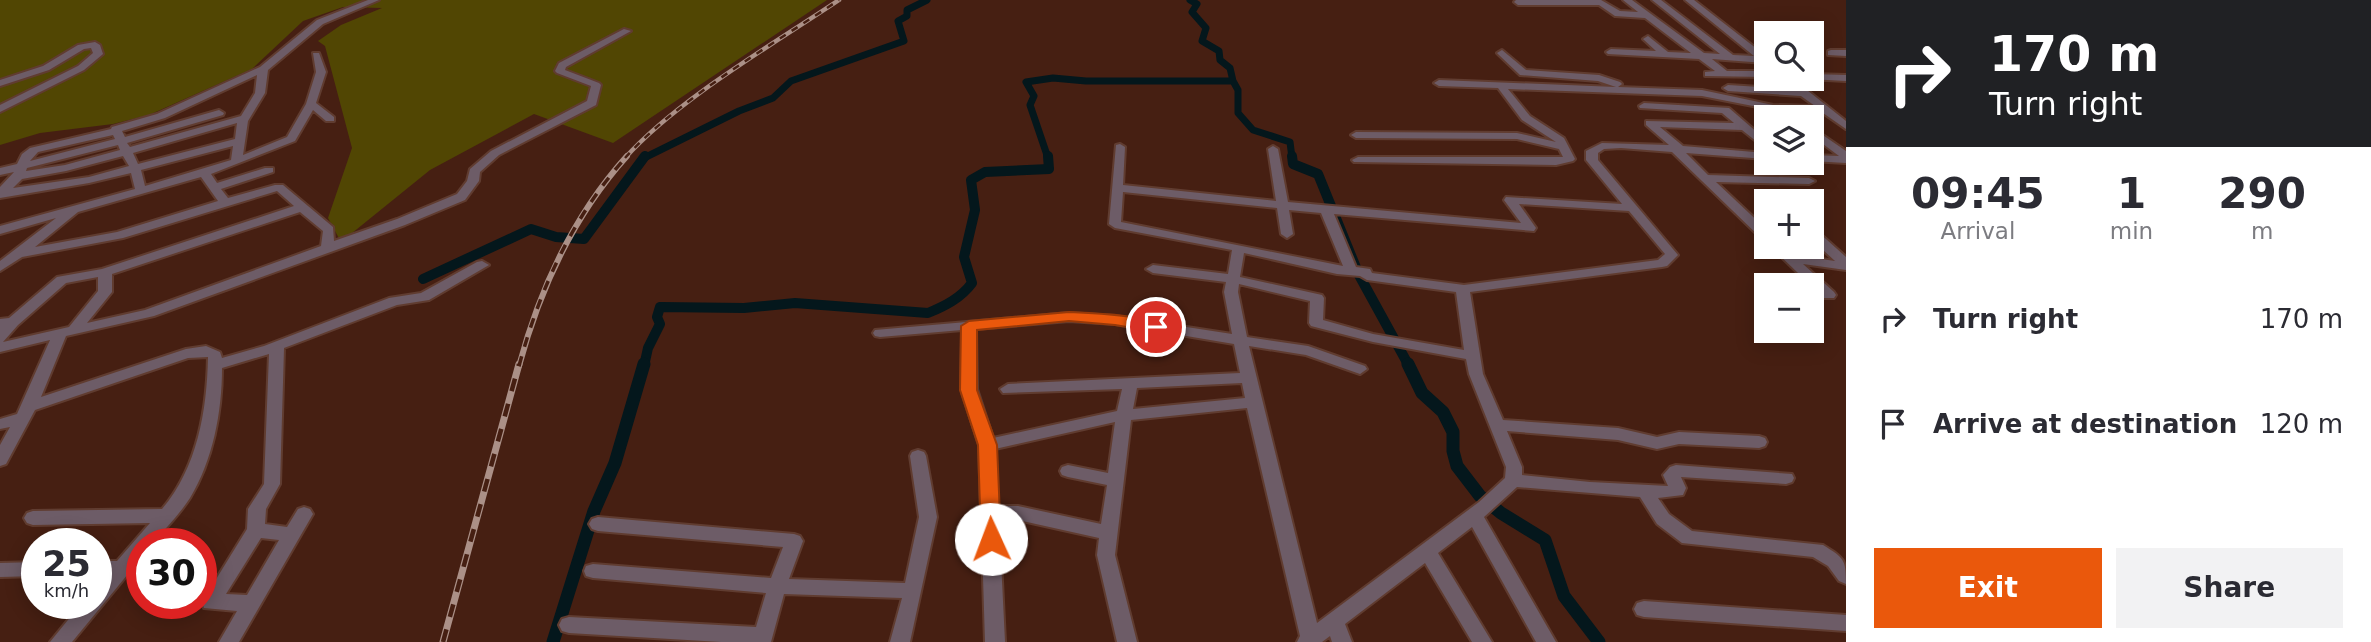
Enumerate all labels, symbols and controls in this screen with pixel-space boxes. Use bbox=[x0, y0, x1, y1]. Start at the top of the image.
map controls bbox=[1754, 21, 1824, 343]
button: search bbox=[1754, 21, 1824, 91]
text: 170 m bbox=[1989, 26, 2159, 83]
icon: right bbox=[1874, 28, 1965, 119]
text: Turn right bbox=[1989, 85, 2142, 123]
button: layers bbox=[1754, 105, 1824, 175]
text: 09:45 bbox=[1911, 169, 2045, 218]
text: 1 bbox=[2117, 169, 2146, 218]
text: 290 bbox=[2218, 169, 2306, 218]
button: + bbox=[1754, 189, 1824, 259]
text: Arrival bbox=[1941, 218, 2015, 244]
text: min bbox=[2110, 218, 2153, 244]
text: m bbox=[2251, 218, 2273, 244]
button: − bbox=[1754, 273, 1824, 343]
pin bbox=[1126, 297, 1186, 357]
icon: right bbox=[1874, 300, 1912, 338]
text: Turn right bbox=[1933, 304, 2078, 334]
text: 170 m bbox=[2260, 304, 2343, 334]
icon: arrive bbox=[1137, 308, 1175, 346]
icon: arrive bbox=[1874, 405, 1912, 443]
text: Arrive at destination bbox=[1933, 409, 2237, 439]
text: 120 m bbox=[2260, 409, 2343, 439]
position arrow bbox=[954, 502, 1028, 576]
speed limit sign: 30 bbox=[126, 528, 217, 619]
text: 25 bbox=[42, 544, 91, 584]
button: Exit bbox=[1874, 548, 2102, 628]
button: Share bbox=[2116, 548, 2343, 628]
text: km/h bbox=[44, 580, 89, 601]

